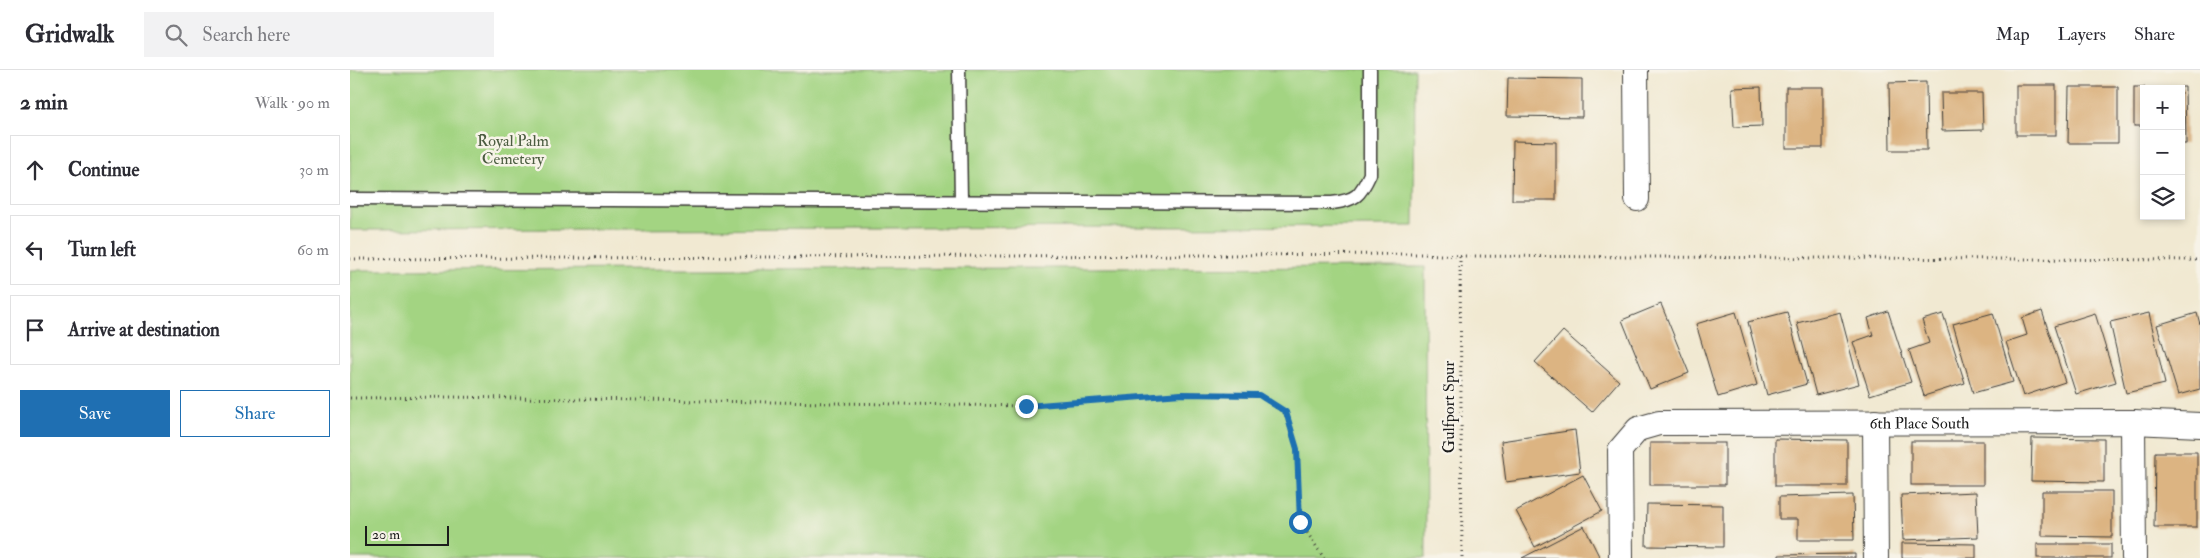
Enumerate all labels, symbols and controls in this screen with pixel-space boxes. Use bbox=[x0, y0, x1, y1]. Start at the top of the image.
search box bbox=[144, 12, 494, 57]
text: Gridwalk bbox=[25, 19, 114, 50]
icon: search bbox=[162, 21, 190, 49]
text: Search here bbox=[202, 23, 290, 47]
text: Map bbox=[1996, 23, 2030, 46]
text: Layers bbox=[2058, 23, 2106, 46]
text: Share bbox=[2134, 23, 2175, 46]
map controls bbox=[2140, 85, 2185, 220]
button: + bbox=[2140, 85, 2185, 130]
text: 2 min bbox=[20, 89, 68, 116]
text: Walk · 90 m bbox=[255, 93, 330, 113]
button: − bbox=[2140, 130, 2185, 175]
park label: Royal Palm Cemetery bbox=[477, 131, 550, 169]
icon: ahead bbox=[21, 156, 49, 184]
text: Continue bbox=[68, 158, 139, 182]
text: 30 m bbox=[299, 160, 329, 180]
button: layers bbox=[2140, 175, 2185, 220]
icon: left bbox=[21, 236, 49, 264]
text: Turn left bbox=[68, 238, 136, 262]
text: 60 m bbox=[297, 240, 329, 260]
icon: arrive bbox=[21, 316, 49, 344]
text: Arrive at destination bbox=[68, 318, 220, 342]
street label: Gulfport Spur bbox=[1439, 361, 1460, 453]
button: Save bbox=[20, 390, 170, 437]
button: Share bbox=[180, 390, 330, 437]
route end bbox=[1015, 395, 1038, 418]
street label: 6th Place South bbox=[1869, 413, 1970, 434]
route start bbox=[1289, 511, 1312, 534]
scale bar bbox=[365, 523, 449, 546]
text: 20 m bbox=[372, 526, 400, 543]

